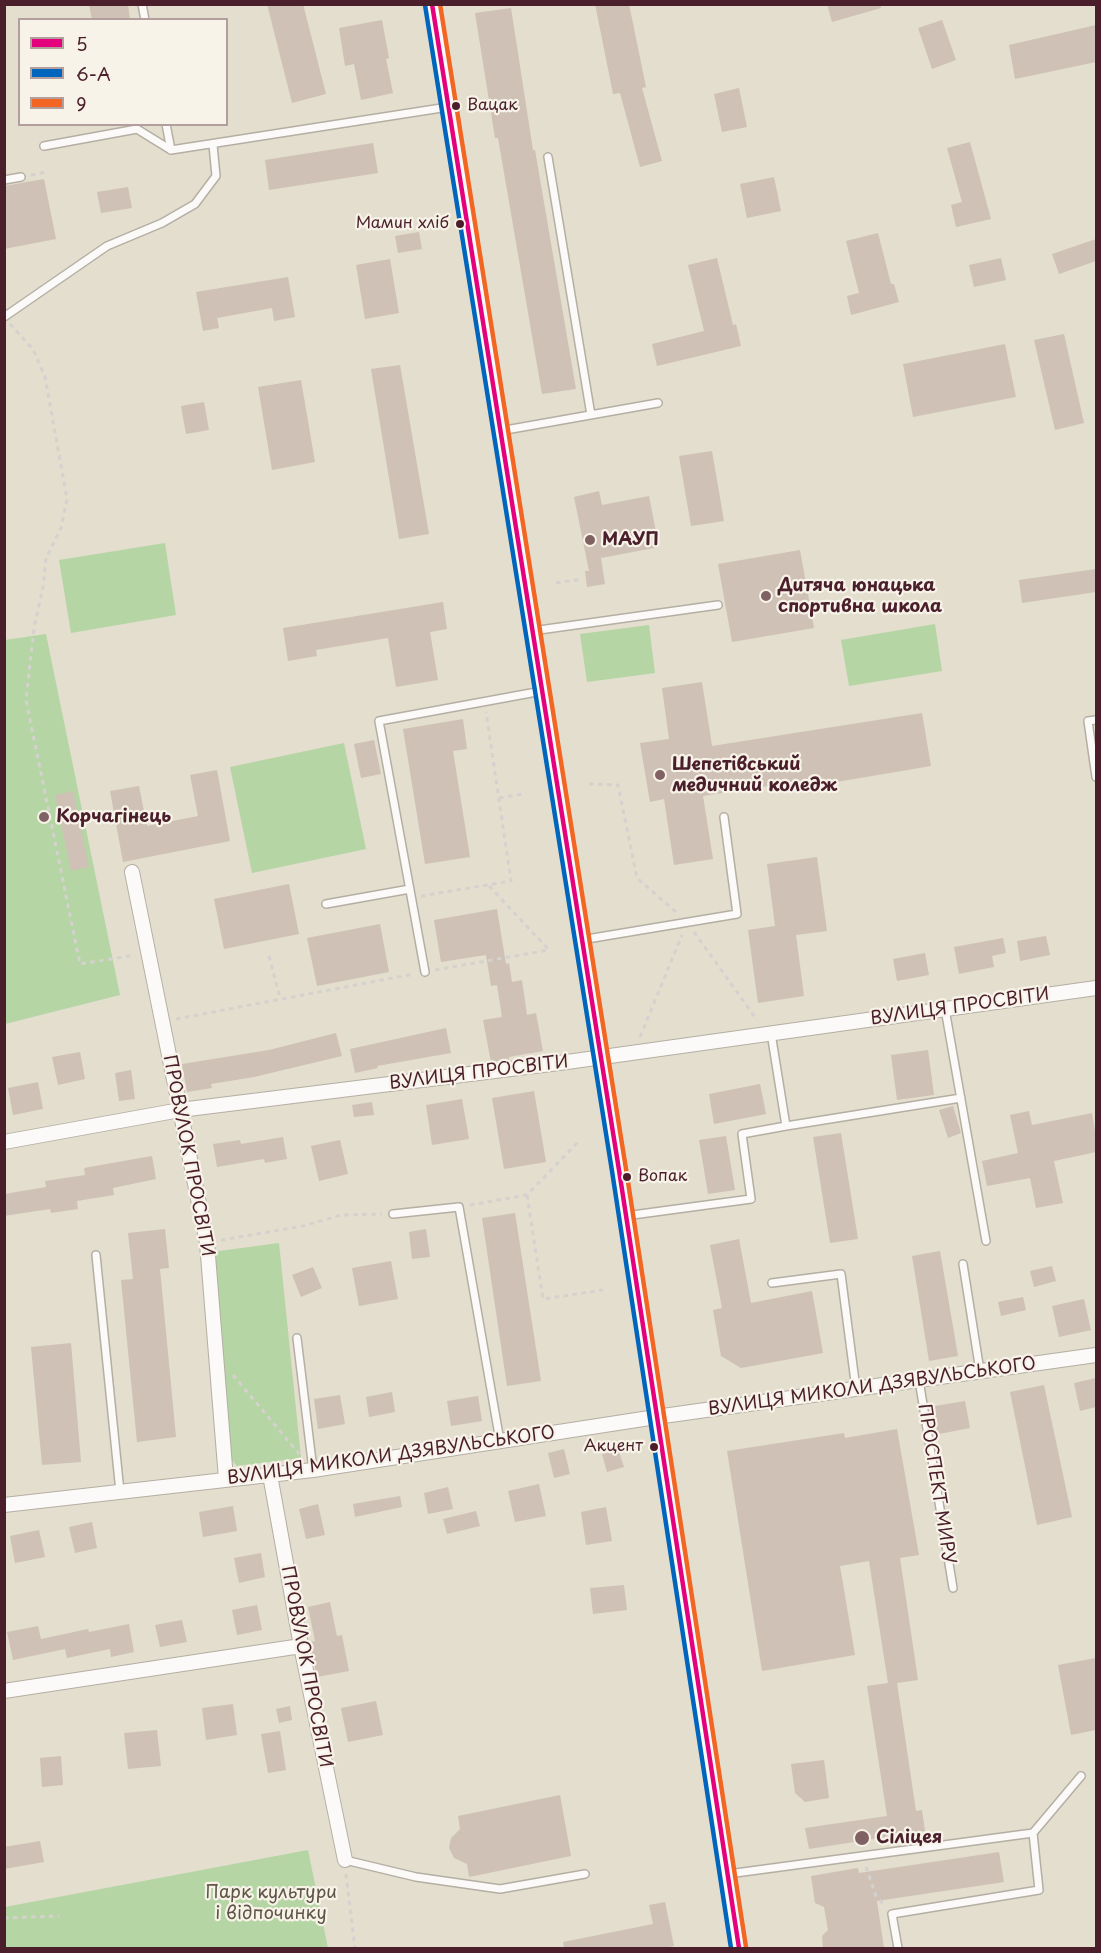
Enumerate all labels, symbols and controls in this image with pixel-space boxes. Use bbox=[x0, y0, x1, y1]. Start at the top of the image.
legend bbox=[18, 18, 228, 126]
text: 5 bbox=[76, 30, 88, 57]
text: 6-А bbox=[76, 60, 111, 87]
text: 9 bbox=[76, 90, 87, 117]
place label: Вацак bbox=[467, 96, 518, 116]
marker: Вацак bbox=[450, 100, 462, 112]
place label: Мамин хліб bbox=[356, 214, 449, 234]
marker: Мамин хліб bbox=[454, 218, 466, 230]
place label: МАУП bbox=[602, 529, 659, 551]
marker: МАУП bbox=[583, 533, 597, 547]
place label: Дитяча юнацька спортивна школа bbox=[778, 575, 942, 618]
marker: Дитяча юнацька спортивна школа bbox=[759, 589, 773, 603]
place label: Шепетівський медичний коледж bbox=[672, 754, 837, 796]
marker: Шепетівський медичний коледж bbox=[653, 768, 667, 782]
place label: Корчагінець bbox=[56, 806, 171, 828]
marker: Корчагінець bbox=[37, 810, 51, 824]
street label: ВУЛИЦЯ ПРОСВІТИ bbox=[869, 984, 1051, 1030]
street label: ВУЛИЦЯ ПРОСВІТИ bbox=[388, 1051, 570, 1095]
street label: ПРОВУЛОК ПРОСВІТИ bbox=[158, 1053, 218, 1259]
place label: Вопак bbox=[638, 1167, 687, 1187]
marker: Вопак bbox=[621, 1171, 633, 1183]
street label: ВУЛИЦЯ МИКОЛИ ДЗЯВУЛЬСЬКОГО bbox=[707, 1353, 1037, 1421]
street label: ПРОСПЕКТ МИРУ bbox=[913, 1402, 959, 1566]
street label: ВУЛИЦЯ МИКОЛИ ДЗЯВУЛЬСЬКОГО bbox=[226, 1422, 556, 1490]
place label: Акцент bbox=[584, 1437, 643, 1457]
marker: Акцент bbox=[648, 1441, 660, 1453]
street label: ПРОВУЛОК ПРОСВІТИ bbox=[276, 1564, 336, 1770]
place label: Сіліцея bbox=[876, 1827, 942, 1849]
marker: Сіліцея bbox=[853, 1829, 871, 1847]
park label: Парк культури і відпочинку bbox=[205, 1882, 337, 1924]

